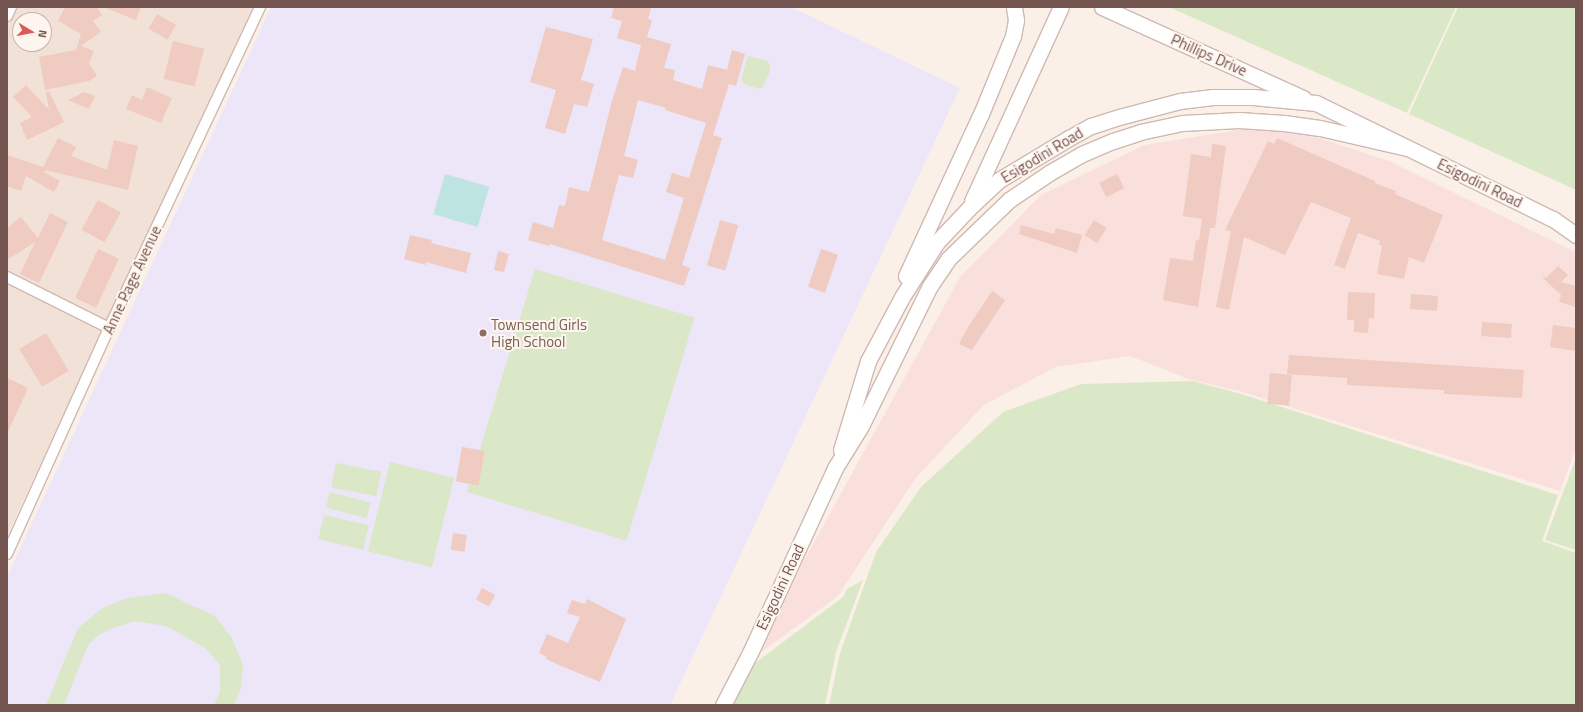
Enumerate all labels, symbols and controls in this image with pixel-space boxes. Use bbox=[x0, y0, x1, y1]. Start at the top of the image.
north arrow bbox=[12, 12, 52, 52]
text: N bbox=[34, 29, 51, 39]
street label: Phillips Drive bbox=[1168, 30, 1250, 80]
street label: Esigodini Road bbox=[998, 123, 1086, 187]
street label: Esigodini Road bbox=[1434, 155, 1526, 211]
street label: Anne Page Avenue bbox=[99, 223, 165, 337]
place label: Townsend Girls High School bbox=[491, 315, 587, 350]
marker: Townsend Girls High School bbox=[478, 328, 488, 338]
street label: Esigodini Road bbox=[752, 541, 808, 633]

